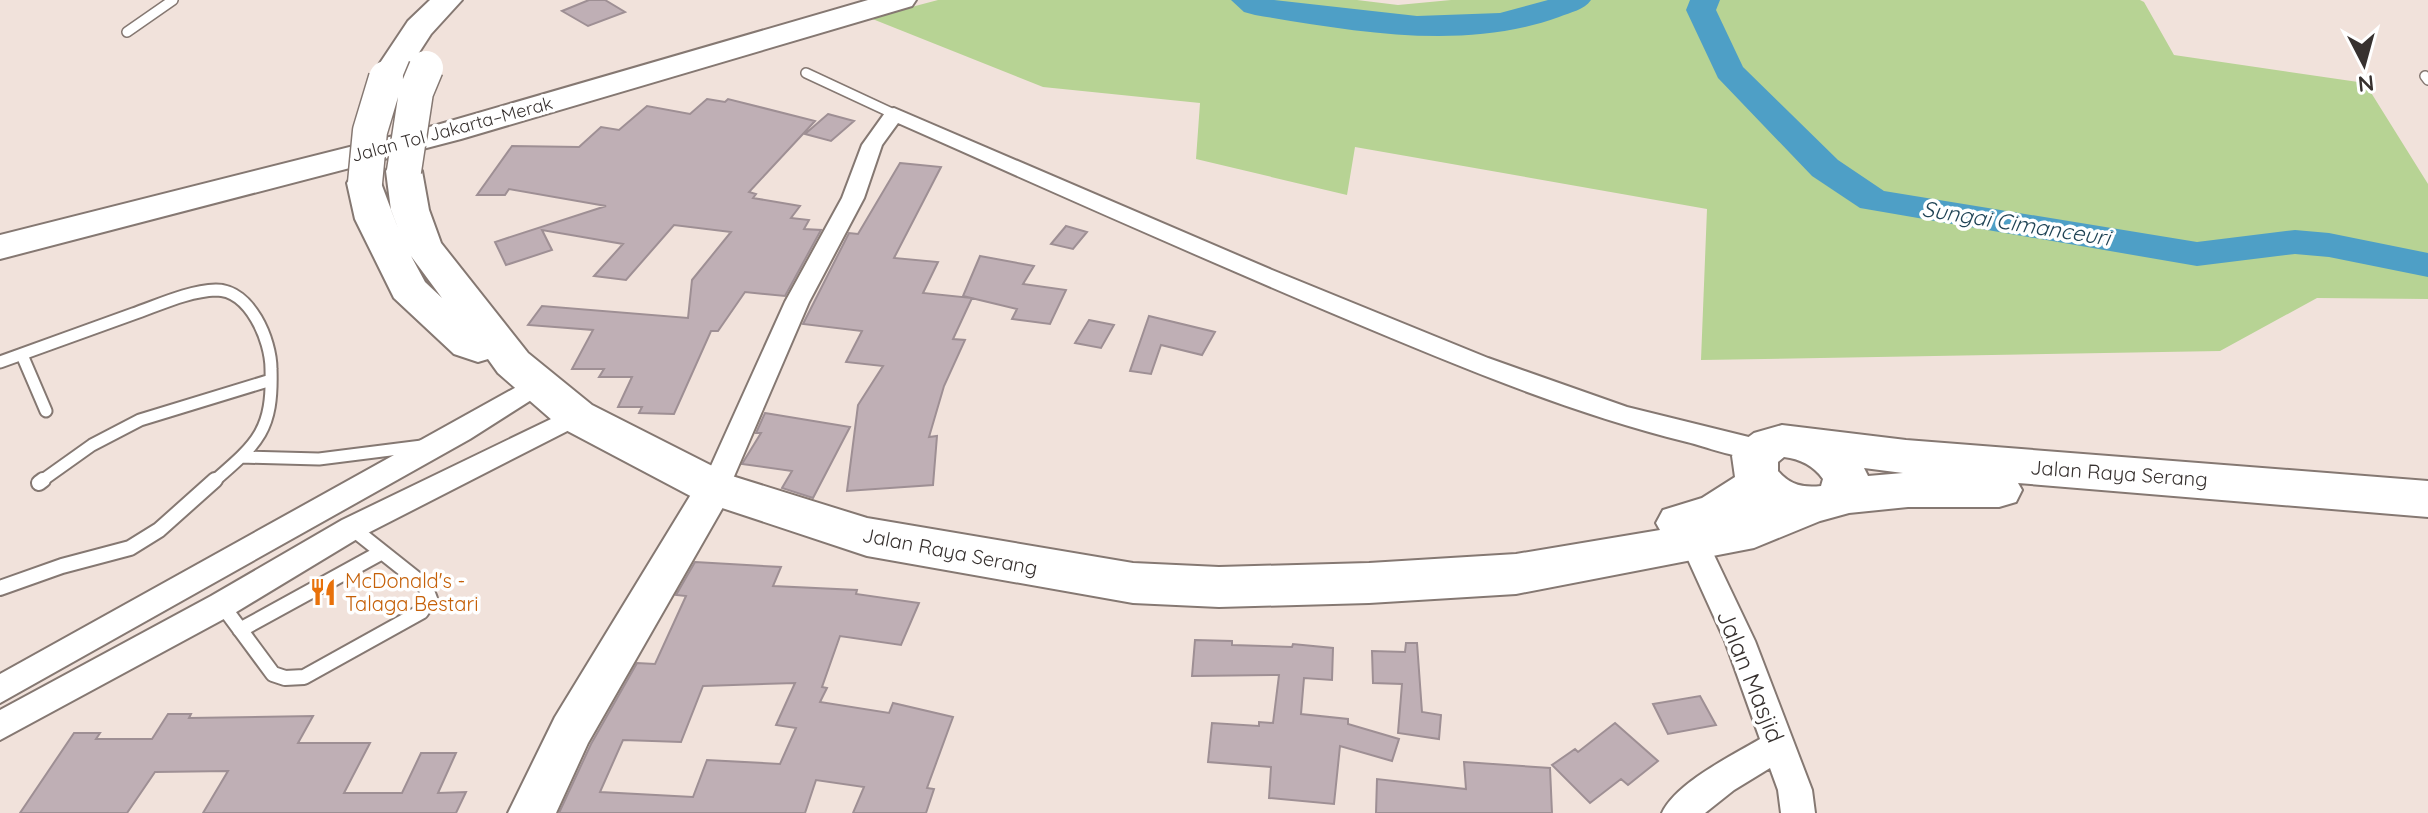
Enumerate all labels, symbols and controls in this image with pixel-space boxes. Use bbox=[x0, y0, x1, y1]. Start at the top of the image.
north arrow bbox=[2324, 24, 2404, 104]
text: N bbox=[2357, 69, 2376, 99]
street label: Jalan Tol Jakarta–Merak bbox=[349, 91, 555, 167]
water label: Sungai Cimanceuri bbox=[1920, 194, 2114, 252]
street label: Jalan Raya Serang bbox=[2029, 454, 2209, 492]
street label: Jalan Raya Serang bbox=[860, 522, 1040, 580]
place label: McDonald's - Talaga Bestari bbox=[345, 568, 478, 616]
restaurant icon: McDonald's - Talaga Bestari bbox=[308, 577, 338, 607]
street label: Jalan Masjid bbox=[1711, 605, 1791, 747]

